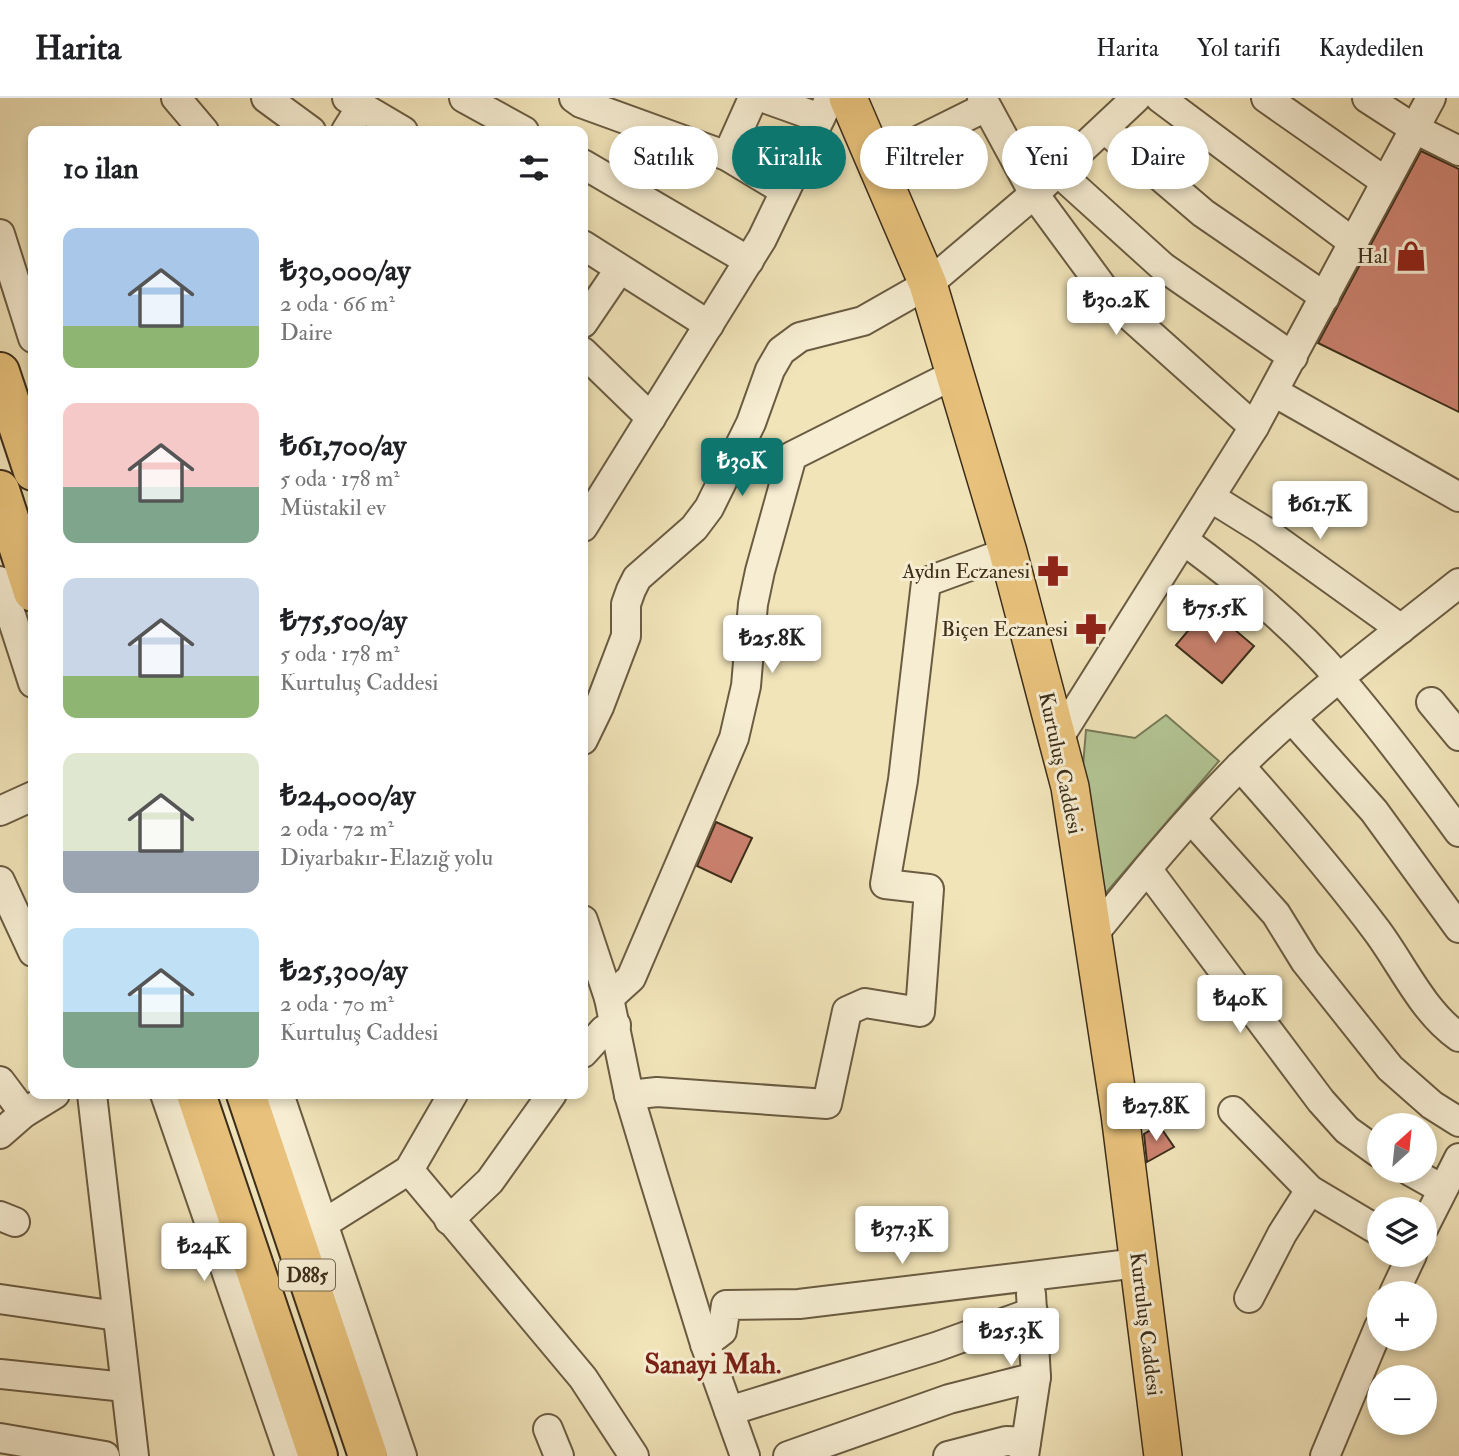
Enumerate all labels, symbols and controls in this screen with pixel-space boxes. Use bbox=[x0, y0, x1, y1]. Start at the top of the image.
text: Harita bbox=[35, 28, 121, 69]
text: Harita bbox=[1096, 33, 1159, 64]
text: Yol tarifi bbox=[1197, 33, 1281, 64]
text: Kaydedilen bbox=[1319, 33, 1424, 64]
chip: Satılık bbox=[609, 126, 718, 189]
chip: Kiralık bbox=[732, 126, 846, 189]
chip: Filtreler bbox=[860, 126, 988, 189]
chip: Yeni bbox=[1002, 126, 1093, 189]
chip: Daire bbox=[1107, 126, 1209, 189]
icon: filters bbox=[515, 149, 553, 187]
text: 10 ilan bbox=[63, 150, 139, 187]
shop icon: Hal bbox=[1394, 239, 1428, 273]
place label: Hal bbox=[1357, 243, 1389, 270]
text: ₺30,000/ay bbox=[280, 252, 410, 289]
icon: home bbox=[119, 256, 203, 340]
pin: ₺30.2K bbox=[1059, 278, 1173, 337]
text: ₺30.2K bbox=[1083, 285, 1149, 314]
text: 2 oda · 66 m² bbox=[280, 289, 395, 318]
text: Daire bbox=[280, 318, 332, 347]
text: ₺61,700/ay bbox=[280, 427, 406, 464]
icon: home bbox=[119, 431, 203, 515]
pin: ₺30K bbox=[701, 438, 783, 498]
text: ₺30K bbox=[717, 446, 767, 475]
text: 5 oda · 178 m² bbox=[280, 464, 400, 493]
pin: ₺61.7K bbox=[1263, 482, 1377, 541]
text: ₺61.7K bbox=[1288, 489, 1352, 518]
text: Müstakil ev bbox=[280, 493, 386, 522]
pharmacy icon: Aydın Eczanesi bbox=[1036, 554, 1070, 588]
place label: Aydın Eczanesi bbox=[901, 558, 1030, 585]
pin: ₺75.5K bbox=[1158, 586, 1272, 645]
text: ₺75.5K bbox=[1183, 593, 1247, 622]
text: ₺75,500/ay bbox=[280, 602, 407, 639]
icon: home bbox=[119, 606, 203, 690]
pharmacy icon: Biçen Eczanesi bbox=[1074, 612, 1108, 646]
pin: ₺25.8K bbox=[715, 616, 829, 675]
place label: Biçen Eczanesi bbox=[941, 616, 1068, 643]
text: ₺25.8K bbox=[739, 623, 805, 652]
text: 5 oda · 178 m² bbox=[280, 639, 400, 668]
text: Kurtuluş Caddesi bbox=[280, 668, 438, 697]
street label: Kurtuluş Caddesi bbox=[1032, 690, 1089, 837]
text: ₺24,000/ay bbox=[280, 777, 415, 814]
icon: home bbox=[119, 781, 203, 865]
text: 2 oda · 72 m² bbox=[280, 814, 394, 843]
text: Diyarbakır-Elazığ yolu bbox=[280, 843, 493, 872]
text: ₺25,300/ay bbox=[280, 952, 407, 989]
icon: home bbox=[119, 956, 203, 1040]
pin: ₺40K bbox=[1199, 976, 1281, 1035]
text: ₺40K bbox=[1213, 983, 1267, 1012]
text: 2 oda · 70 m² bbox=[280, 989, 394, 1018]
text: Kurtuluş Caddesi bbox=[280, 1018, 438, 1047]
pin: ₺27.8K bbox=[1099, 1084, 1213, 1143]
text: ₺27.8K bbox=[1123, 1091, 1189, 1120]
north arrow bbox=[1367, 1113, 1437, 1183]
map controls bbox=[1367, 1113, 1437, 1435]
button: layers bbox=[1367, 1197, 1437, 1267]
pin: ₺37.3K bbox=[845, 1206, 959, 1266]
text: ₺37.3K bbox=[871, 1214, 933, 1243]
pin: ₺24K bbox=[163, 1224, 245, 1283]
text: ₺24K bbox=[177, 1231, 231, 1260]
street label: Kurtuluş Caddesi bbox=[1123, 1251, 1168, 1398]
road number: D885 bbox=[279, 1260, 335, 1290]
button: + bbox=[1367, 1281, 1437, 1351]
pin: ₺25.3K bbox=[954, 1308, 1068, 1368]
text: ₺25.3K bbox=[979, 1316, 1043, 1345]
district label: Sanayi Mah. bbox=[645, 1347, 781, 1382]
button: − bbox=[1367, 1365, 1437, 1435]

